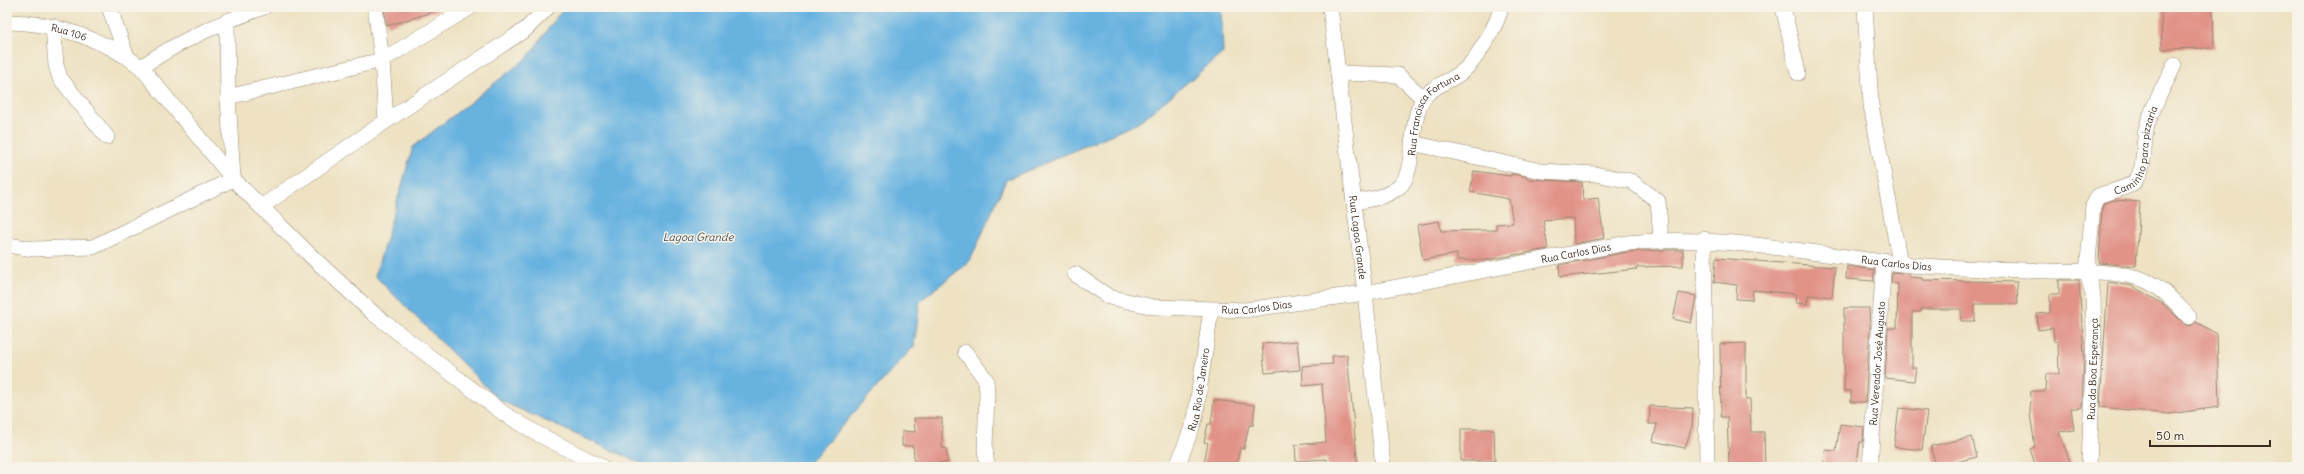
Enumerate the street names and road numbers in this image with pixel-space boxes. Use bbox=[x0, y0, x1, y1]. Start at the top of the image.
street label: Rua 106 bbox=[50, 21, 89, 43]
street label: Rua Francisca Fortuna bbox=[1404, 69, 1462, 157]
street label: Caminho para pizzaria bbox=[2112, 103, 2160, 197]
street label: Rua Lagoa Grande bbox=[1347, 195, 1370, 280]
street label: Rua Carlos Dias bbox=[1540, 240, 1612, 266]
street label: Rua Carlos Dias bbox=[1860, 253, 1933, 273]
street label: Rua Carlos Dias bbox=[1221, 297, 1293, 317]
street label: Rua Vereador José Augusto bbox=[1866, 300, 1888, 426]
street label: Rua da Boa Esperança bbox=[2084, 317, 2101, 420]
street label: Rua Rio de Janeiro bbox=[1185, 347, 1212, 433]

